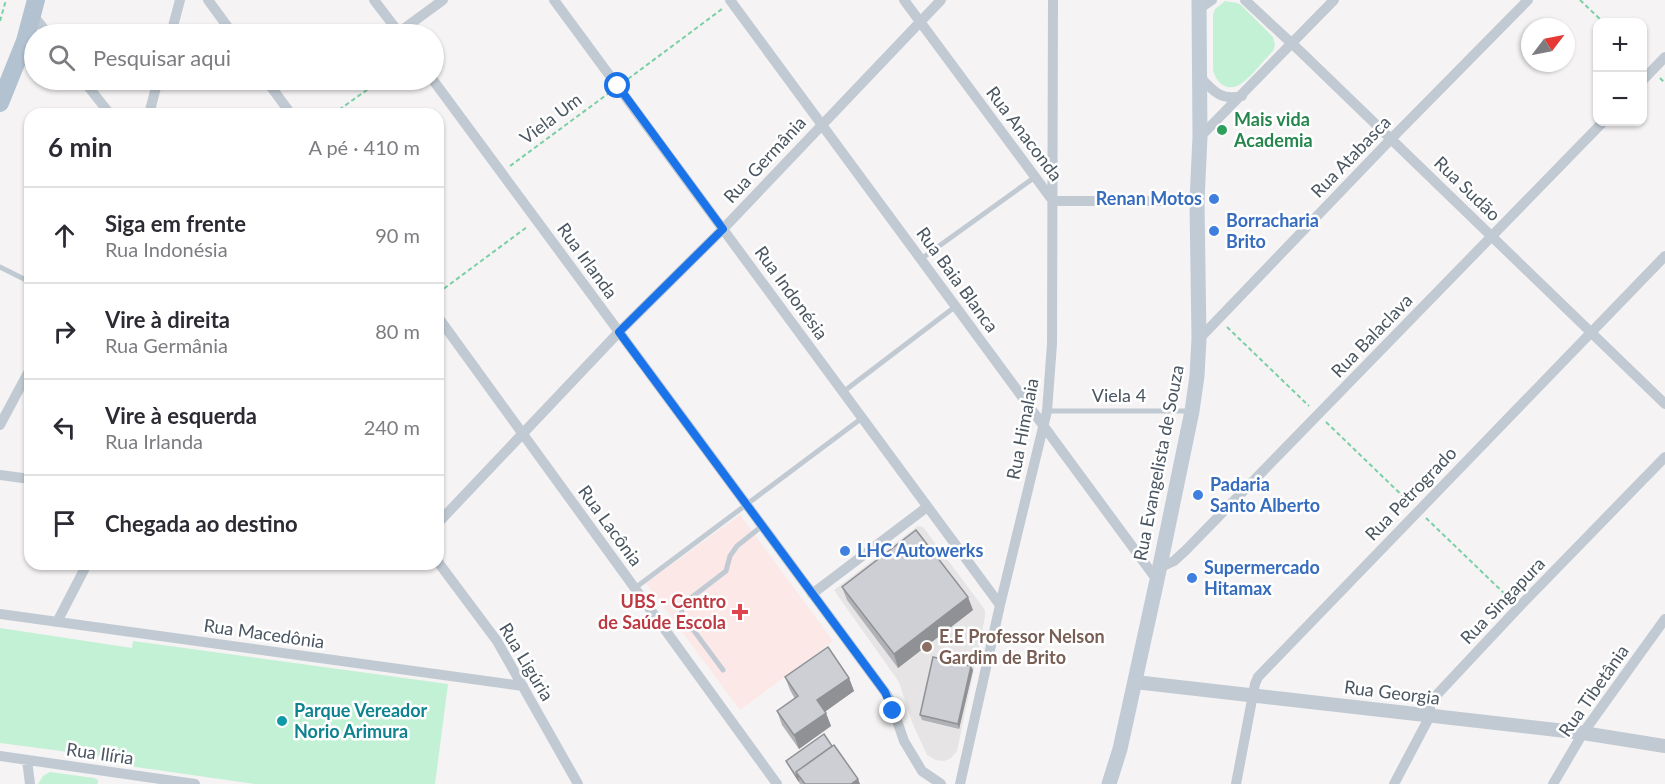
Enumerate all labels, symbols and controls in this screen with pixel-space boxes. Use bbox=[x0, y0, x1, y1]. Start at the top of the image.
north arrow bbox=[1521, 18, 1575, 72]
map controls bbox=[1593, 18, 1647, 126]
button: + bbox=[1593, 18, 1647, 72]
search box bbox=[24, 24, 444, 90]
icon: search bbox=[45, 41, 78, 74]
text: Pesquisar aqui bbox=[93, 44, 231, 71]
route start bbox=[604, 72, 630, 98]
button: − bbox=[1593, 72, 1647, 126]
street label: Rua Anaconda bbox=[982, 82, 1068, 185]
street label: Viela Um bbox=[515, 88, 586, 149]
place label: Mais vida Academia bbox=[1233, 108, 1313, 151]
street label: Rua Germânia bbox=[718, 111, 810, 207]
street label: Rua Atabasca bbox=[1306, 111, 1395, 202]
marker: Mais vida Academia bbox=[1215, 123, 1229, 137]
text: 6 min bbox=[48, 131, 112, 163]
text: A pé · 410 m bbox=[308, 135, 420, 159]
street label: Rua Sudão bbox=[1430, 151, 1505, 225]
place label: Renan Motos bbox=[1096, 187, 1202, 209]
marker: Renan Motos bbox=[1207, 192, 1221, 206]
place label: Borracharia Brito bbox=[1226, 209, 1319, 252]
text: Siga em frente bbox=[105, 210, 246, 237]
street label: Rua Irlanda bbox=[553, 218, 623, 303]
icon: ahead bbox=[48, 219, 81, 252]
street label: Rua Baia Blanca bbox=[912, 222, 1003, 336]
text: 90 m bbox=[375, 223, 420, 247]
marker: Borracharia Brito bbox=[1207, 224, 1221, 238]
text: Rua Indonésia bbox=[105, 237, 228, 261]
street label: Rua Indonésia bbox=[750, 241, 833, 344]
street label: Rua Balaclava bbox=[1326, 289, 1417, 382]
text: Vire à direita bbox=[105, 306, 230, 333]
icon: right bbox=[48, 315, 81, 348]
text: 80 m bbox=[375, 319, 420, 343]
text: Rua Germânia bbox=[105, 333, 228, 357]
street label: Rua Evangelista de Souza bbox=[1128, 363, 1188, 563]
street label: Rua Himalaia bbox=[1001, 376, 1043, 481]
street label: Viela 4 bbox=[1092, 384, 1146, 406]
text: Vire à esquerda bbox=[105, 402, 257, 429]
icon: left bbox=[48, 411, 81, 444]
text: 240 m bbox=[364, 415, 420, 439]
text: Rua Irlanda bbox=[105, 429, 203, 453]
street label: Rua Petrogrado bbox=[1360, 442, 1461, 545]
place label: Padaria Santo Alberto bbox=[1210, 473, 1320, 516]
street label: Rua Lacônia bbox=[574, 481, 648, 570]
marker: Padaria Santo Alberto bbox=[1191, 488, 1205, 502]
icon: arrive bbox=[48, 507, 81, 540]
text: Chegada ao destino bbox=[105, 510, 298, 537]
place label: LHC Autowerks bbox=[857, 539, 983, 561]
marker: LHC Autowerks bbox=[838, 544, 852, 558]
street label: Rua Singapura bbox=[1455, 552, 1549, 648]
place label: Supermercado Hitamax bbox=[1204, 556, 1320, 599]
marker: Supermercado Hitamax bbox=[1185, 571, 1199, 585]
place label: UBS - Centro de Saúde Escola bbox=[598, 590, 726, 633]
marker: UBS - Centro de Saúde Escola bbox=[731, 603, 749, 621]
street label: Rua Macedônia bbox=[202, 614, 326, 652]
street label: Rua Ligúria bbox=[495, 618, 559, 705]
place label: E.E Professor Nelson Gardim de Brito bbox=[939, 625, 1105, 668]
marker: E.E Professor Nelson Gardim de Brito bbox=[920, 640, 934, 654]
street label: Rua Tibetânia bbox=[1553, 640, 1633, 741]
street label: Rua Georgia bbox=[1343, 675, 1441, 709]
route end bbox=[879, 697, 905, 723]
place label: Parque Vereador Norio Arimura bbox=[294, 699, 428, 742]
marker: Parque Vereador Norio Arimura bbox=[275, 714, 289, 728]
street label: Rua Ilíria bbox=[65, 737, 135, 769]

